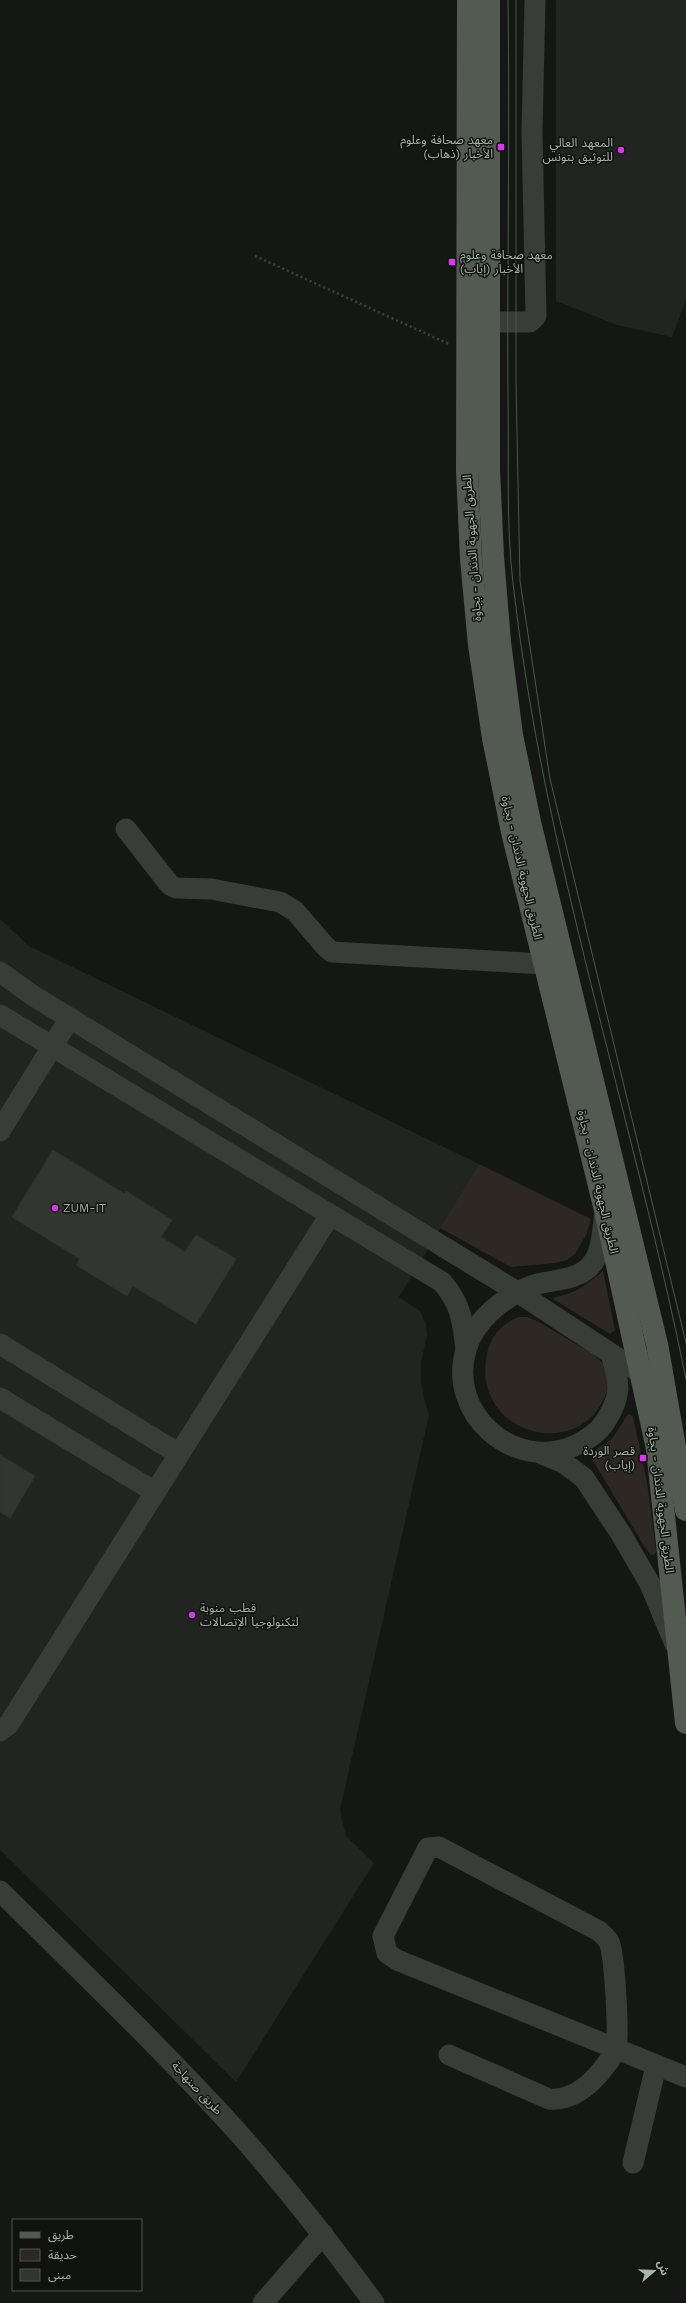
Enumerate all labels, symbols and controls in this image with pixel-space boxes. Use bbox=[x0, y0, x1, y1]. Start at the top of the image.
place label: معهد صحافة وعلوم الأخبار (ذهاب) bbox=[400, 133, 493, 161]
place label: المعهد العالي للتوثيق بتونس bbox=[542, 136, 613, 165]
marker: معهد صحافة وعلوم الأخبار (ذهاب) bbox=[496, 142, 506, 152]
marker: المعهد العالي للتوثيق بتونس bbox=[616, 145, 626, 155]
place label: معهد صحافة وعلوم الأخبار (إياب) bbox=[460, 248, 553, 277]
marker: معهد صحافة وعلوم الأخبار (إياب) bbox=[447, 257, 457, 267]
street label: الطريق الجهوية الدندان - بجاوة bbox=[460, 474, 485, 622]
street label: الطريق الجهوية الدندان - بجاوة bbox=[498, 795, 545, 942]
street label: الطريق الجهوية الدندان - بجاوة bbox=[574, 1109, 621, 1256]
place label: ZUM-IT bbox=[63, 1201, 106, 1215]
marker: ZUM-IT bbox=[50, 1203, 60, 1213]
street label: الطريق الجهوية الدندان - بجاوة bbox=[644, 1426, 677, 1574]
place label: قصر الوردة (إياب) bbox=[583, 1444, 635, 1473]
marker: قصر الوردة (إياب) bbox=[638, 1453, 648, 1463]
place label: قطب منوبة لتكنولوجيا الإتصالات bbox=[200, 1601, 299, 1630]
marker: قطب منوبة لتكنولوجيا الإتصالات bbox=[187, 1610, 197, 1620]
street label: طريق صنهاجة bbox=[168, 2059, 225, 2118]
legend bbox=[12, 2219, 142, 2291]
text: طريق bbox=[48, 2228, 74, 2243]
text: حديقة bbox=[48, 2248, 77, 2262]
north arrow bbox=[634, 2251, 674, 2291]
text: ش bbox=[654, 2259, 672, 2277]
text: مبنى bbox=[48, 2268, 71, 2282]

